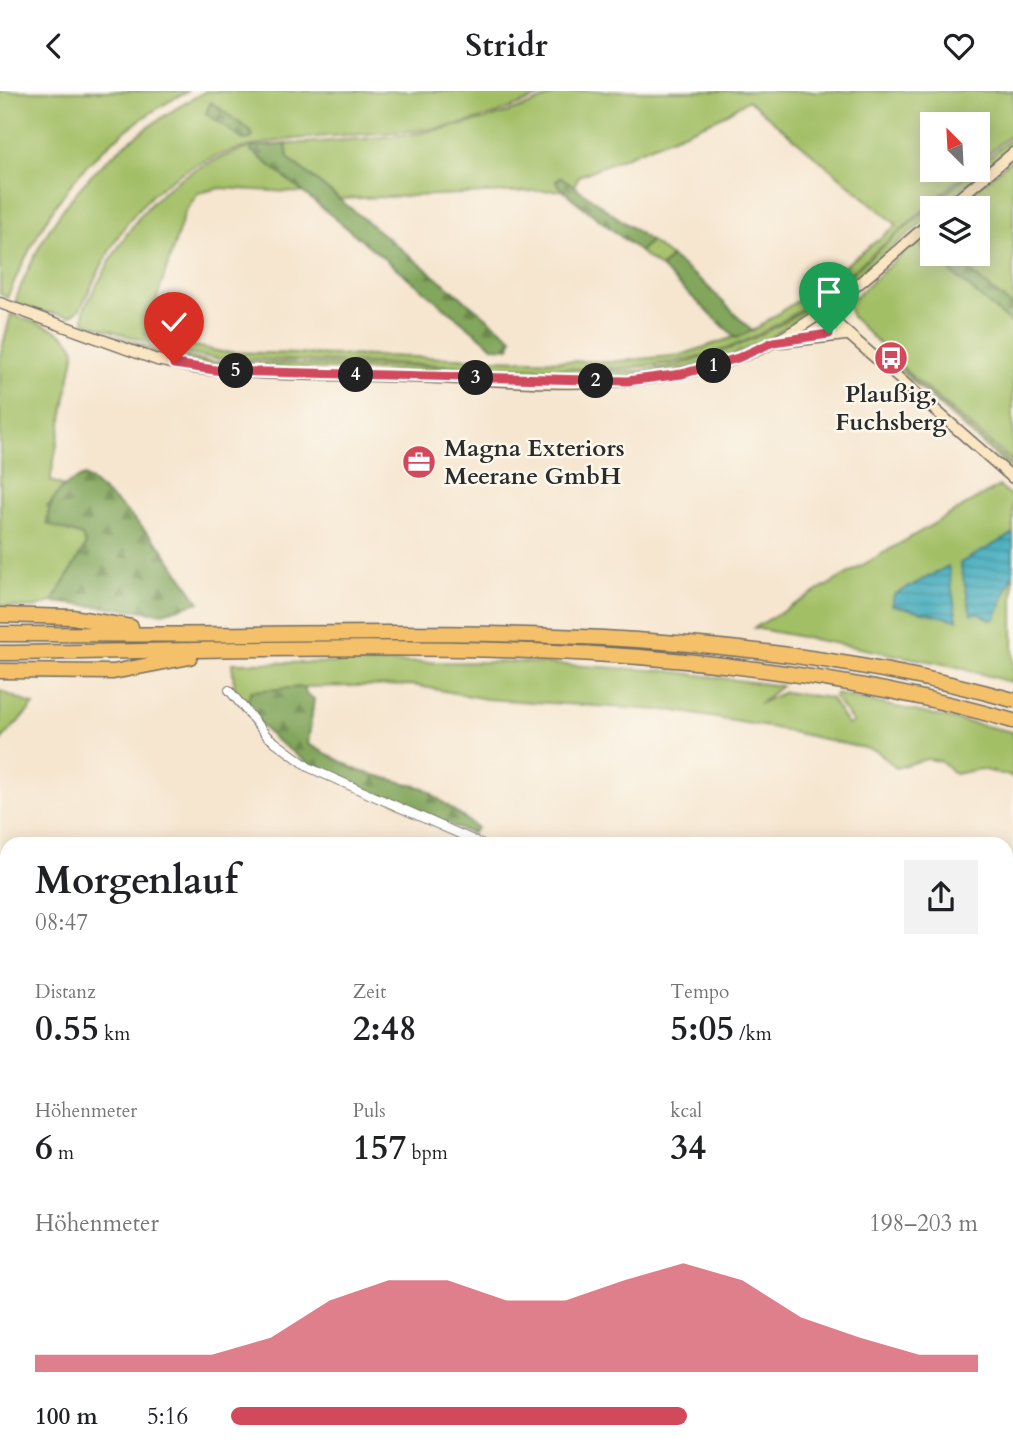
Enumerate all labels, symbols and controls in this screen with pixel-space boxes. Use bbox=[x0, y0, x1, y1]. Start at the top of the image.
text: Stridr bbox=[465, 24, 548, 68]
icon: back bbox=[35, 27, 73, 65]
icon: heart bbox=[940, 27, 978, 65]
north arrow bbox=[920, 112, 990, 182]
map controls bbox=[920, 112, 990, 266]
button: layers bbox=[920, 196, 990, 266]
pin bbox=[799, 262, 859, 334]
icon: arrive bbox=[810, 273, 848, 311]
pin bbox=[144, 292, 204, 364]
icon: check bbox=[155, 303, 193, 341]
bus stop icon: Plaußig, Fuchsberg bbox=[872, 339, 910, 377]
pin: 1 bbox=[696, 349, 732, 383]
text: 1 bbox=[709, 352, 718, 378]
pin: 5 bbox=[218, 353, 254, 389]
text: 5 bbox=[231, 357, 240, 383]
pin: 4 bbox=[338, 357, 374, 393]
text: 4 bbox=[351, 361, 360, 387]
pin: 3 bbox=[458, 361, 494, 395]
pin: 2 bbox=[578, 363, 614, 399]
text: 3 bbox=[471, 364, 480, 390]
text: 2 bbox=[591, 367, 600, 393]
place label: Plaußig, Fuchsberg bbox=[835, 378, 947, 439]
place label: Magna Exteriors Meerane GmbH bbox=[444, 432, 625, 493]
office icon: Magna Exteriors Meerane GmbH bbox=[400, 443, 438, 481]
text: Morgenlauf bbox=[35, 855, 238, 907]
button: share bbox=[904, 860, 978, 934]
text: 08:47 bbox=[35, 907, 88, 938]
text: Distanz bbox=[35, 979, 96, 1005]
text: Zeit bbox=[353, 979, 386, 1005]
text: Tempo bbox=[670, 979, 729, 1005]
text: 0.55 bbox=[35, 1005, 99, 1053]
text: 2:48 bbox=[353, 1005, 417, 1053]
text: 5:05 bbox=[670, 1005, 734, 1053]
text: km bbox=[99, 1021, 130, 1047]
text: /km bbox=[734, 1021, 772, 1047]
text: Höhenmeter bbox=[35, 1098, 137, 1124]
text: Puls bbox=[353, 1098, 386, 1124]
text: kcal bbox=[670, 1098, 702, 1124]
text: 6 bbox=[35, 1124, 53, 1172]
text: 157 bbox=[353, 1124, 406, 1172]
text: 34 bbox=[670, 1124, 706, 1172]
text: m bbox=[53, 1140, 74, 1166]
text: bpm bbox=[406, 1140, 448, 1166]
text: Höhenmeter bbox=[35, 1208, 159, 1239]
text: 198–203 m bbox=[869, 1208, 978, 1239]
text: 100 m bbox=[35, 1401, 98, 1432]
text: 5:16 bbox=[147, 1401, 188, 1432]

